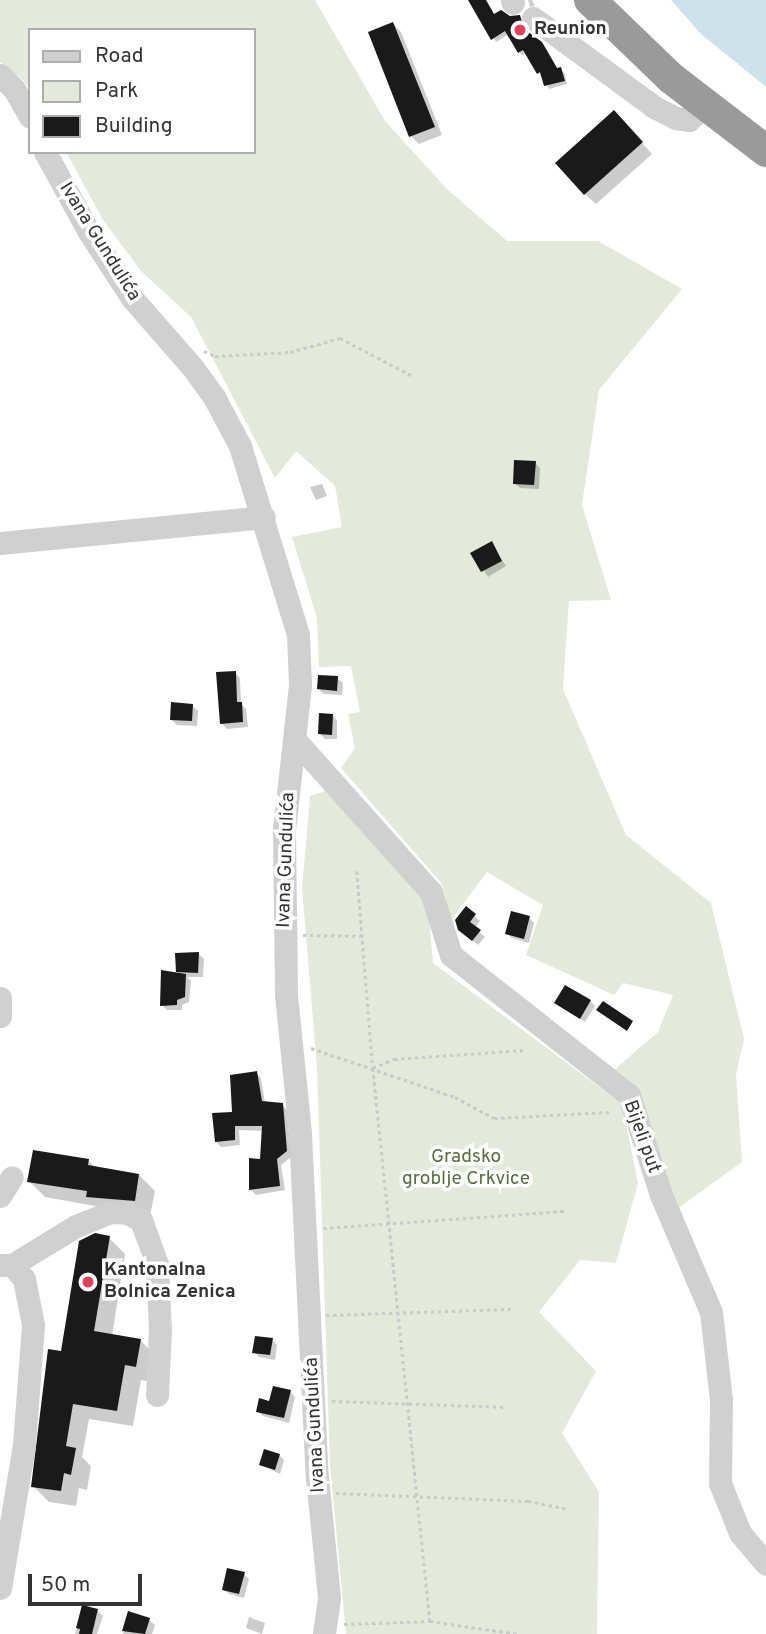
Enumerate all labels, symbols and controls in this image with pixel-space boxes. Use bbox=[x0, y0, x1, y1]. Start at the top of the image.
place label: Reunion bbox=[534, 19, 607, 41]
marker: Reunion bbox=[512, 22, 528, 38]
legend bbox=[28, 28, 256, 154]
text: Road bbox=[95, 43, 144, 70]
text: Park bbox=[95, 78, 138, 105]
text: Building bbox=[95, 113, 173, 140]
street label: Ivana Gundulića bbox=[53, 178, 145, 306]
street label: Ivana Gundulića bbox=[273, 792, 301, 928]
street label: Bijeli put bbox=[617, 1097, 665, 1177]
park label: Gradsko groblje Crkvice bbox=[402, 1147, 530, 1191]
place label: Kantonalna Bolnica Zenica bbox=[104, 1260, 236, 1304]
marker: Kantonalna Bolnica Zenica bbox=[78, 1272, 98, 1292]
street label: Ivana Gundulića bbox=[301, 1357, 331, 1493]
scale bar bbox=[32, 1560, 145, 1604]
text: 50 m bbox=[41, 1572, 90, 1599]

